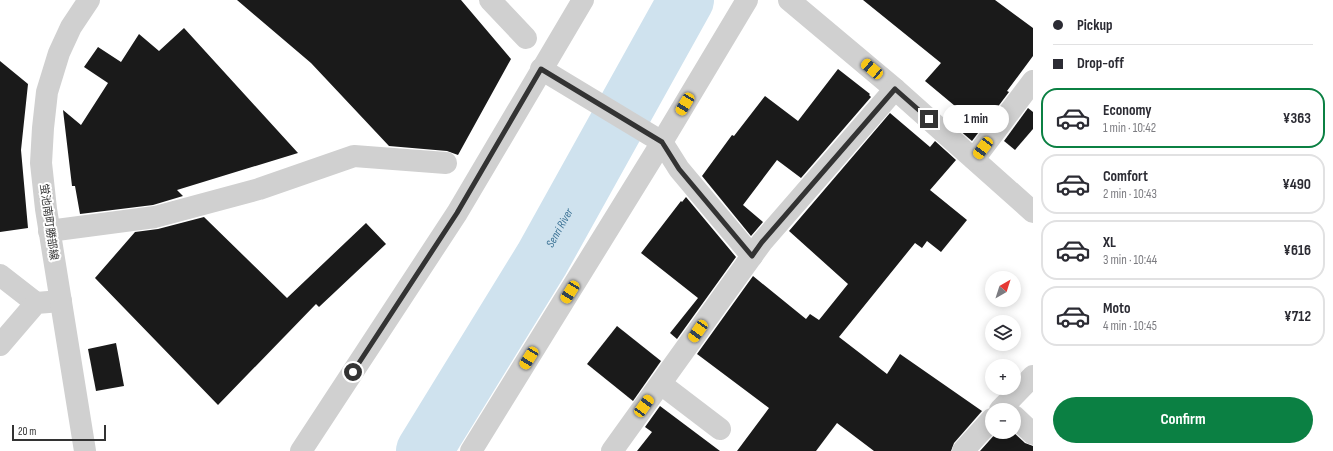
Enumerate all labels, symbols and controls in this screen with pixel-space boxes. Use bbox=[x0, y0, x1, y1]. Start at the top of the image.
text: Pickup bbox=[1077, 16, 1113, 35]
text: Drop-off bbox=[1077, 54, 1124, 73]
car bbox=[859, 57, 885, 81]
car bbox=[674, 91, 696, 117]
icon: car bbox=[1055, 100, 1091, 136]
text: Economy bbox=[1103, 101, 1152, 120]
callout: 1 min bbox=[943, 105, 1009, 133]
text: ¥363 bbox=[1283, 109, 1311, 128]
route end bbox=[920, 110, 938, 128]
text: 1 min bbox=[964, 111, 988, 127]
text: 1 min · 10:42 bbox=[1103, 120, 1156, 136]
car bbox=[971, 135, 995, 161]
icon: car bbox=[1055, 166, 1091, 202]
text: Comfort bbox=[1103, 167, 1148, 186]
text: ¥490 bbox=[1282, 175, 1311, 194]
street label: 蛍池南町勝部線 bbox=[37, 183, 61, 261]
text: 2 min · 10:43 bbox=[1103, 186, 1157, 202]
water label: Senri River bbox=[542, 205, 576, 250]
icon: car bbox=[1055, 232, 1091, 268]
text: XL bbox=[1103, 233, 1116, 252]
text: ¥616 bbox=[1283, 241, 1311, 260]
text: 3 min · 10:44 bbox=[1103, 252, 1157, 268]
north arrow bbox=[985, 271, 1021, 307]
map controls bbox=[985, 271, 1021, 439]
car bbox=[559, 279, 581, 305]
icon: car bbox=[1055, 298, 1091, 334]
text: Moto bbox=[1103, 299, 1130, 318]
text: ¥712 bbox=[1284, 307, 1311, 326]
button: layers bbox=[985, 315, 1021, 351]
car bbox=[686, 318, 710, 344]
text: 4 min · 10:45 bbox=[1103, 318, 1157, 334]
car bbox=[518, 345, 540, 371]
button: + bbox=[985, 359, 1021, 395]
route start bbox=[344, 363, 362, 381]
car bbox=[632, 393, 656, 419]
button: Confirm bbox=[1053, 397, 1313, 443]
button: − bbox=[985, 403, 1021, 439]
scale bar bbox=[12, 423, 106, 442]
text: 20 m bbox=[18, 425, 36, 438]

